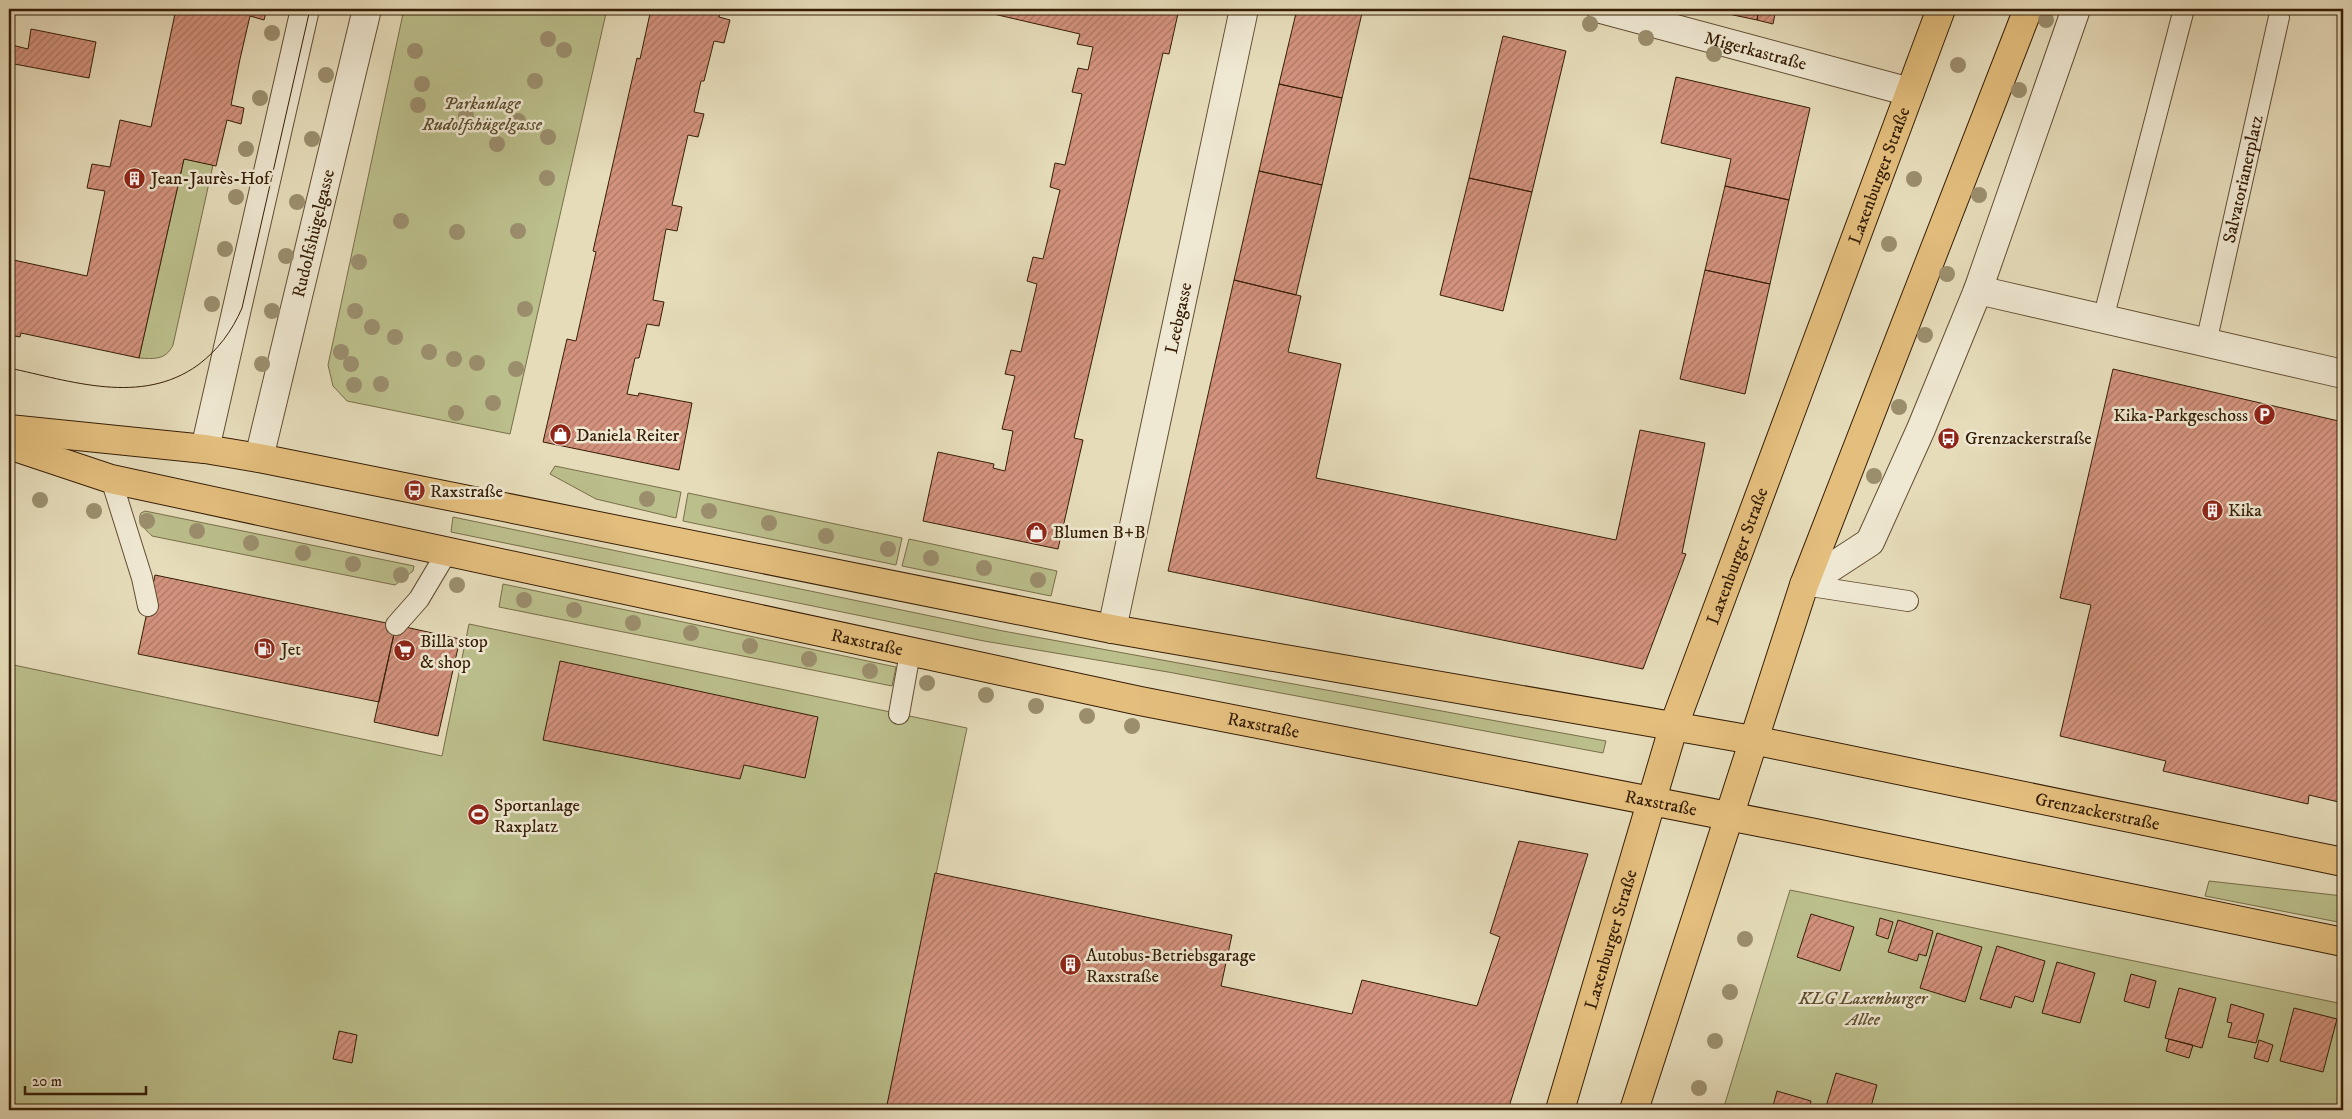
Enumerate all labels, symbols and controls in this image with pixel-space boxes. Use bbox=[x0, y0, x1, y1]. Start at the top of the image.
street label: Migerkastraße bbox=[1702, 27, 1809, 76]
park label: Parkanlage Rudolfshügelgasse bbox=[421, 93, 543, 136]
street label: Laxenburger Straße bbox=[1844, 104, 1915, 248]
street label: Salvatorianerplatz bbox=[2219, 113, 2269, 245]
building icon: Jean-Jaurès-Hof bbox=[123, 166, 147, 190]
street label: Rudolfshügelgasse bbox=[288, 167, 340, 300]
place label: Jean-Jaurès-Hof bbox=[149, 168, 273, 190]
street label: Leebgasse bbox=[1161, 281, 1197, 356]
parking icon: Kika-Parkgeschoss bbox=[2252, 403, 2276, 427]
place label: Kika-Parkgeschoss bbox=[2113, 405, 2248, 427]
shop icon: Daniela Reiter bbox=[548, 423, 572, 447]
place label: Daniela Reiter bbox=[576, 425, 680, 447]
bus stop icon: Grenzackerstraße bbox=[1937, 426, 1961, 450]
place label: Grenzackerstraße bbox=[1965, 428, 2092, 450]
bus stop icon: Raxstraße bbox=[402, 479, 426, 503]
place label: Raxstraße bbox=[430, 481, 503, 503]
street label: Laxenburger Straße bbox=[1702, 485, 1774, 628]
building icon: Kika bbox=[2200, 498, 2224, 522]
place label: Kika bbox=[2228, 500, 2262, 522]
shop icon: Blumen B+B bbox=[1025, 520, 1049, 544]
place label: Blumen B+B bbox=[1053, 522, 1146, 544]
street label: Raxstraße bbox=[829, 625, 905, 662]
place label: Billa stop & shop bbox=[420, 631, 488, 674]
fuel station icon: Jet bbox=[253, 637, 277, 661]
place label: Jet bbox=[279, 639, 301, 661]
supermarket icon: Billa stop & shop bbox=[392, 639, 416, 663]
street label: Raxstraße bbox=[1225, 708, 1301, 744]
street label: Raxstraße bbox=[1623, 786, 1699, 822]
street label: Grenzackerstraße bbox=[2033, 789, 2162, 836]
place label: Sportanlage Raxplatz bbox=[494, 795, 580, 838]
sports icon: Sportanlage Raxplatz bbox=[466, 803, 490, 827]
street label: Laxenburger Straße bbox=[1580, 867, 1643, 1012]
place label: Autobus-Betriebsgarage Raxstraße bbox=[1086, 945, 1256, 988]
building icon: Autobus-Betriebsgarage Raxstraße bbox=[1058, 953, 1082, 977]
park label: KLG Laxenburger Allee bbox=[1798, 988, 1929, 1031]
scale bar bbox=[25, 1064, 146, 1096]
text: 20 m bbox=[32, 1072, 62, 1091]

